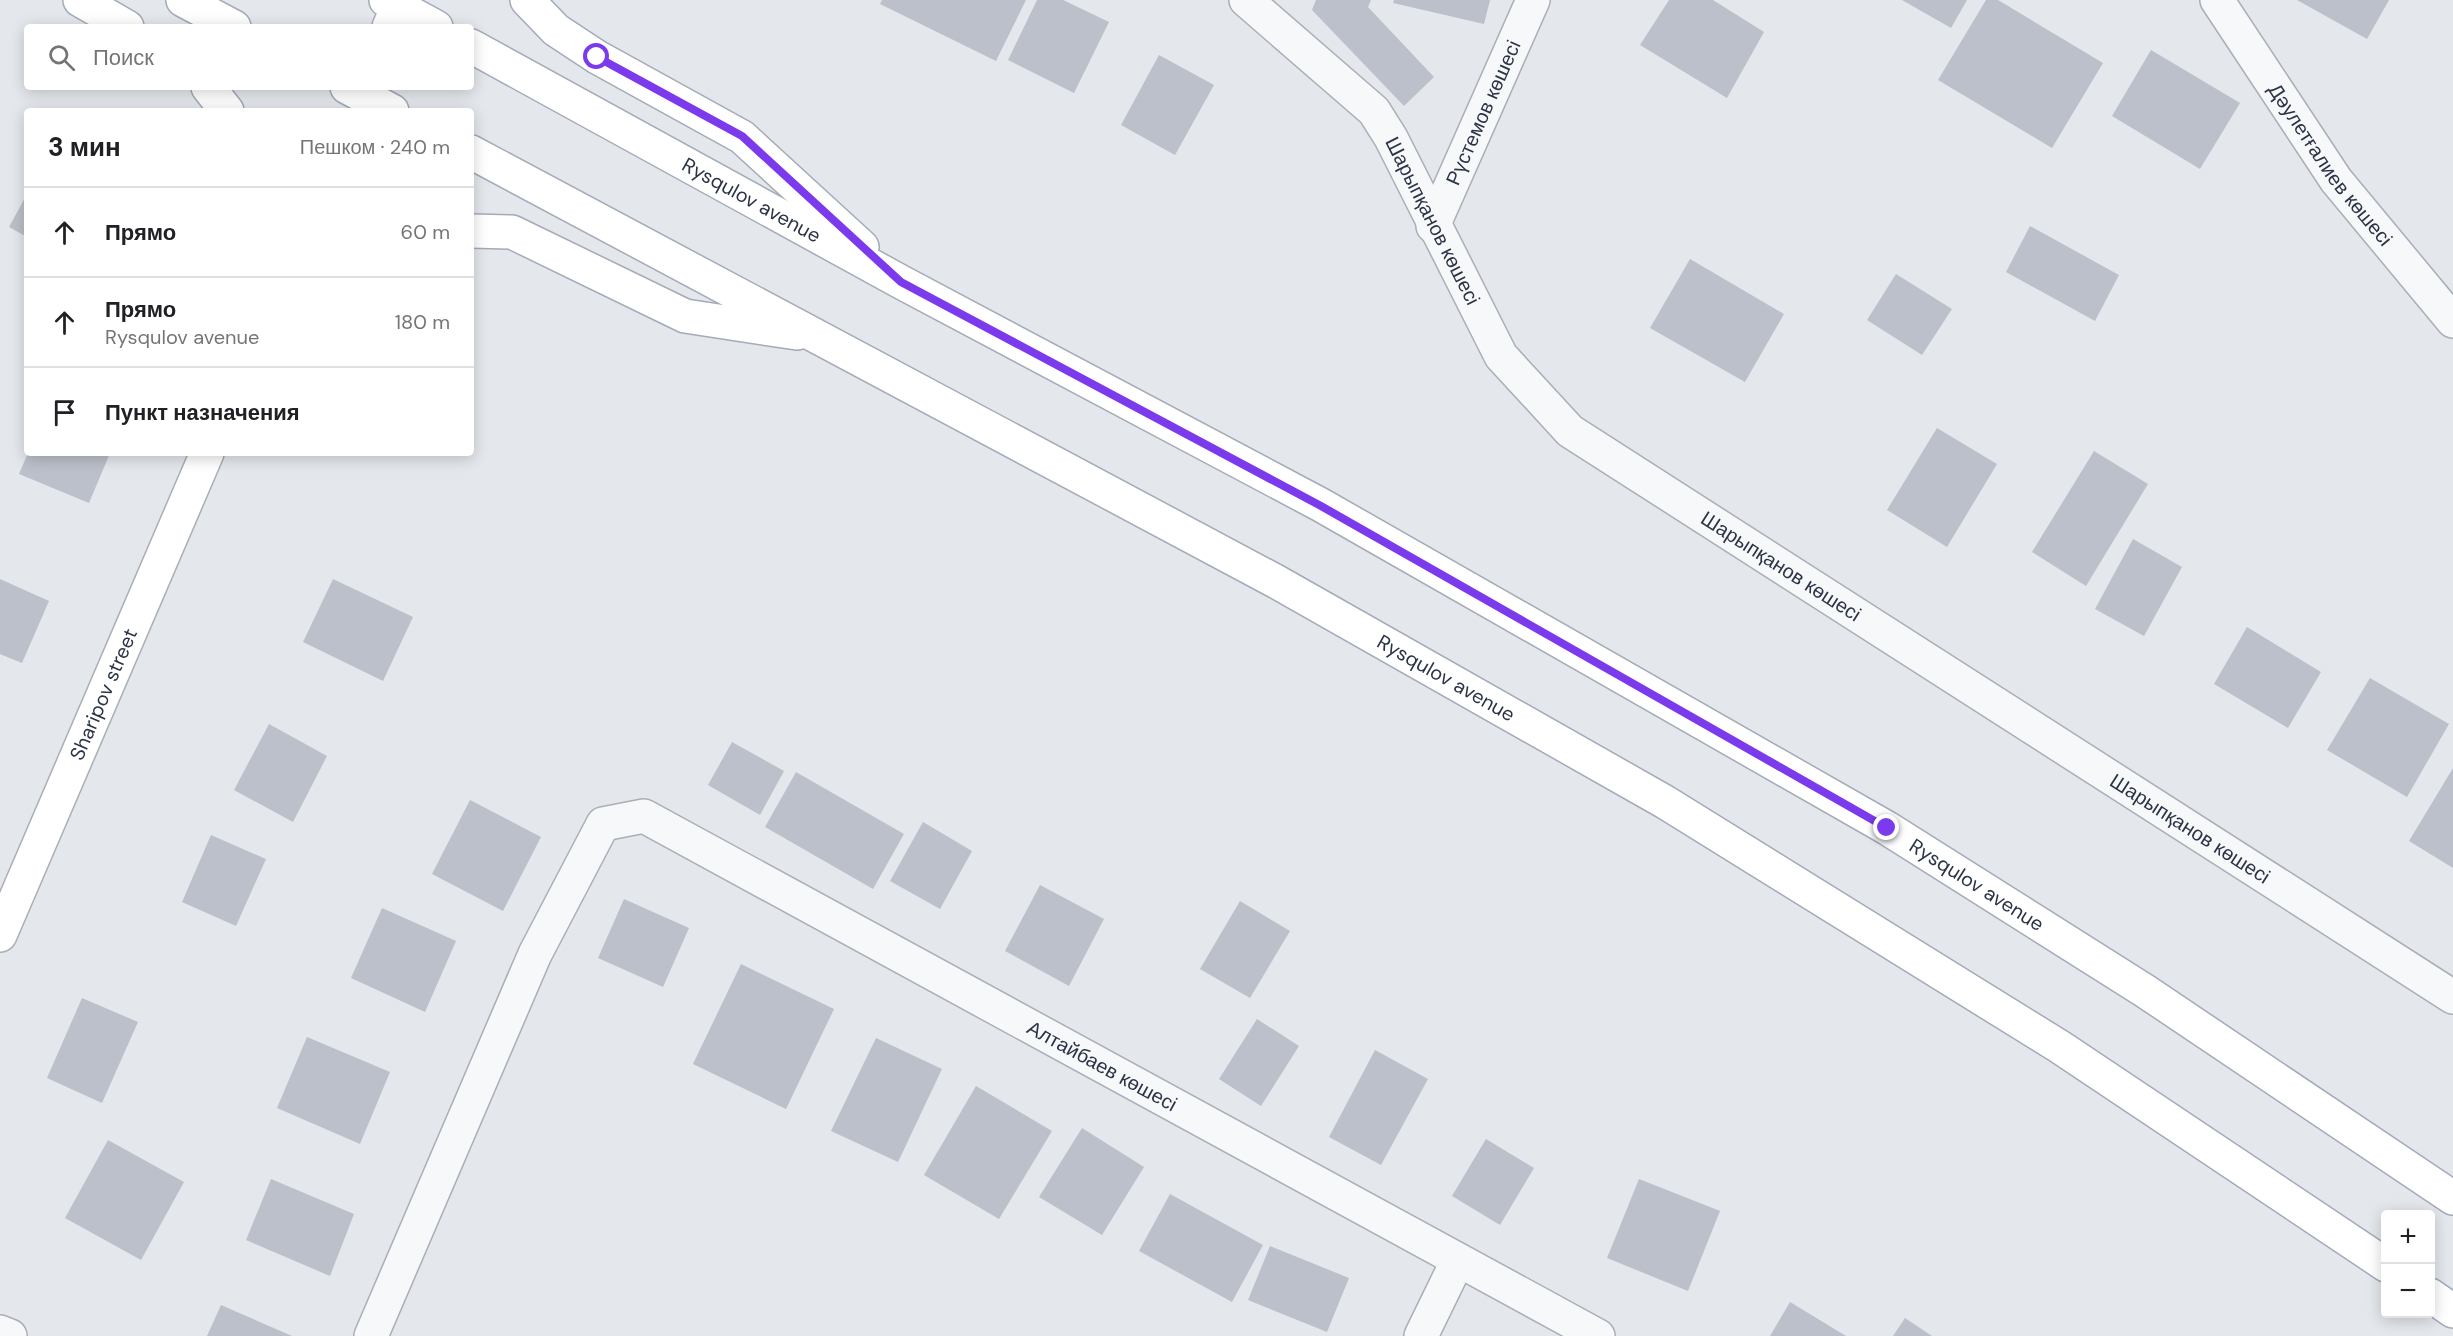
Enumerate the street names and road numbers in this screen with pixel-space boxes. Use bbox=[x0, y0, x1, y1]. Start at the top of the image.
street label: Рүстемов көшесі bbox=[1440, 36, 1527, 189]
street label: Дәулетғалиев көшесі bbox=[2263, 78, 2398, 251]
street label: Шарыпқанов көшесі bbox=[1379, 132, 1486, 309]
street label: Rysqulov avenue bbox=[678, 151, 825, 249]
street label: Шарыпқанов көшесі bbox=[1696, 505, 1866, 627]
street label: Sharipov street bbox=[64, 624, 143, 764]
street label: Rysqulov avenue bbox=[1373, 629, 1520, 727]
street label: Шарыпқанов көшесі bbox=[2105, 768, 2275, 889]
street label: Rysqulov avenue bbox=[1905, 833, 2049, 937]
street label: Алтайбаев көшесі bbox=[1023, 1014, 1182, 1117]

